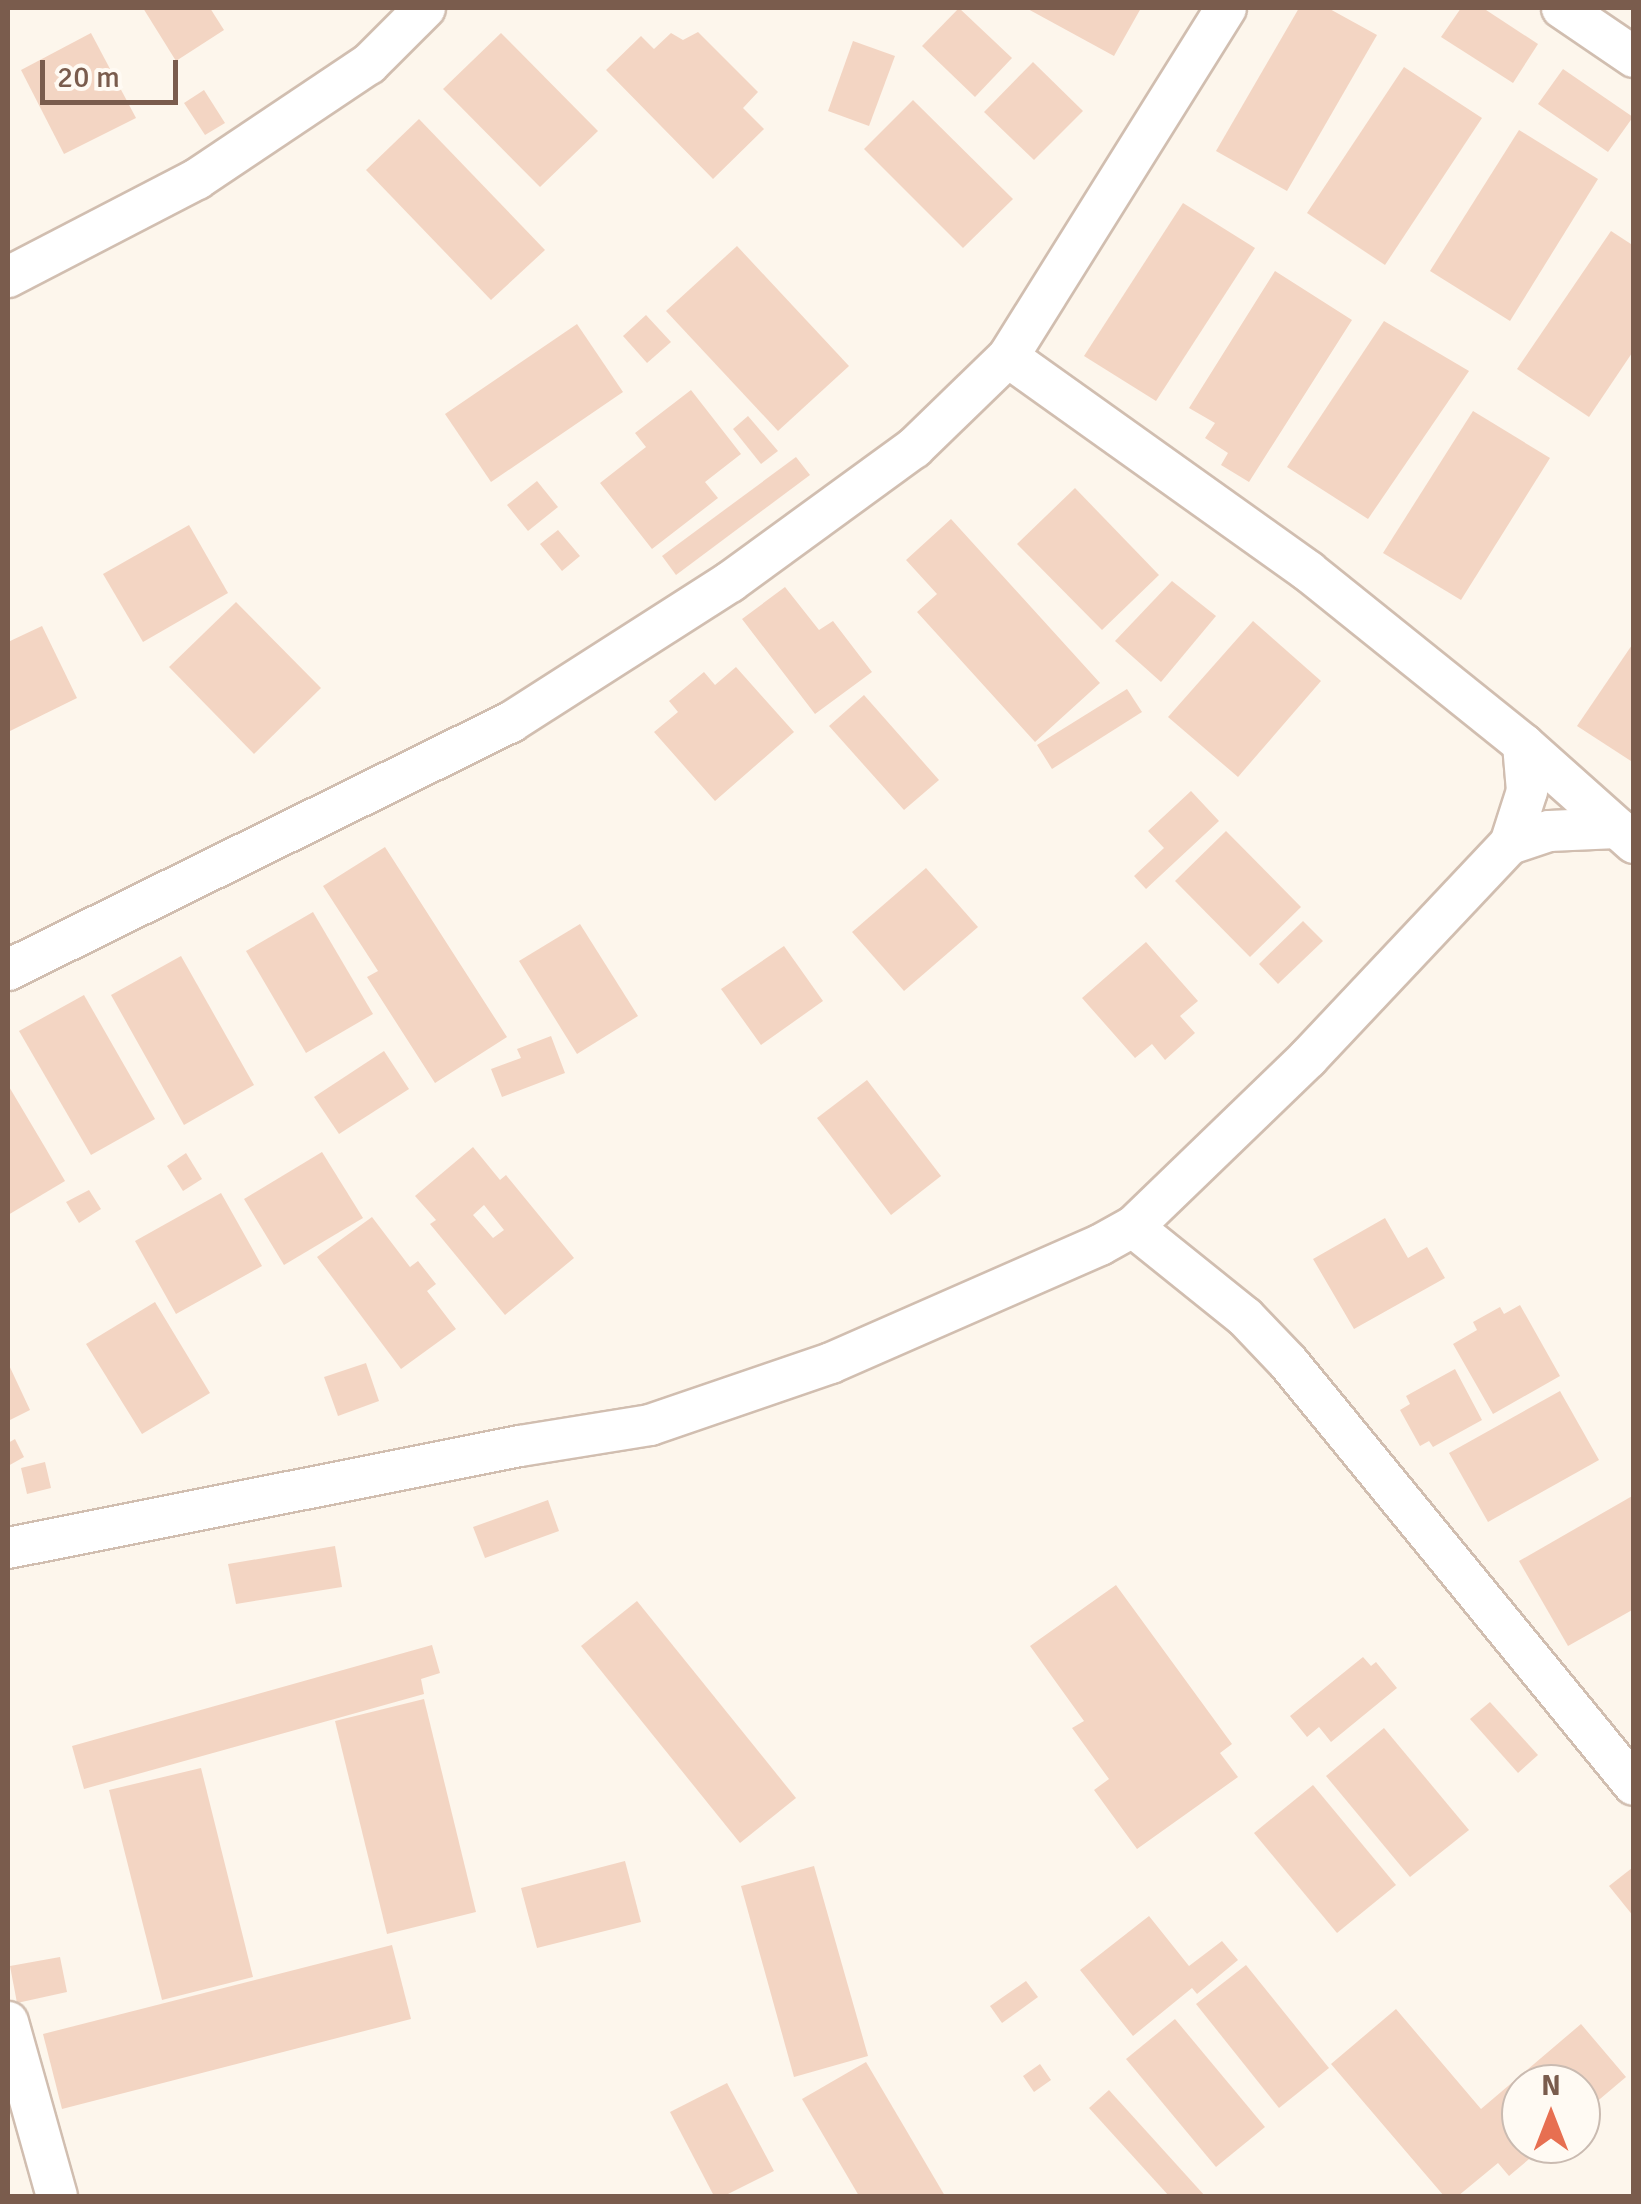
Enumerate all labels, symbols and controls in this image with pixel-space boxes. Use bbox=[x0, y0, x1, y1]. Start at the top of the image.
scale bar bbox=[45, 40, 182, 102]
text: 20 m bbox=[57, 59, 120, 96]
north arrow bbox=[1501, 2064, 1601, 2164]
text: N bbox=[1541, 2069, 1561, 2103]

